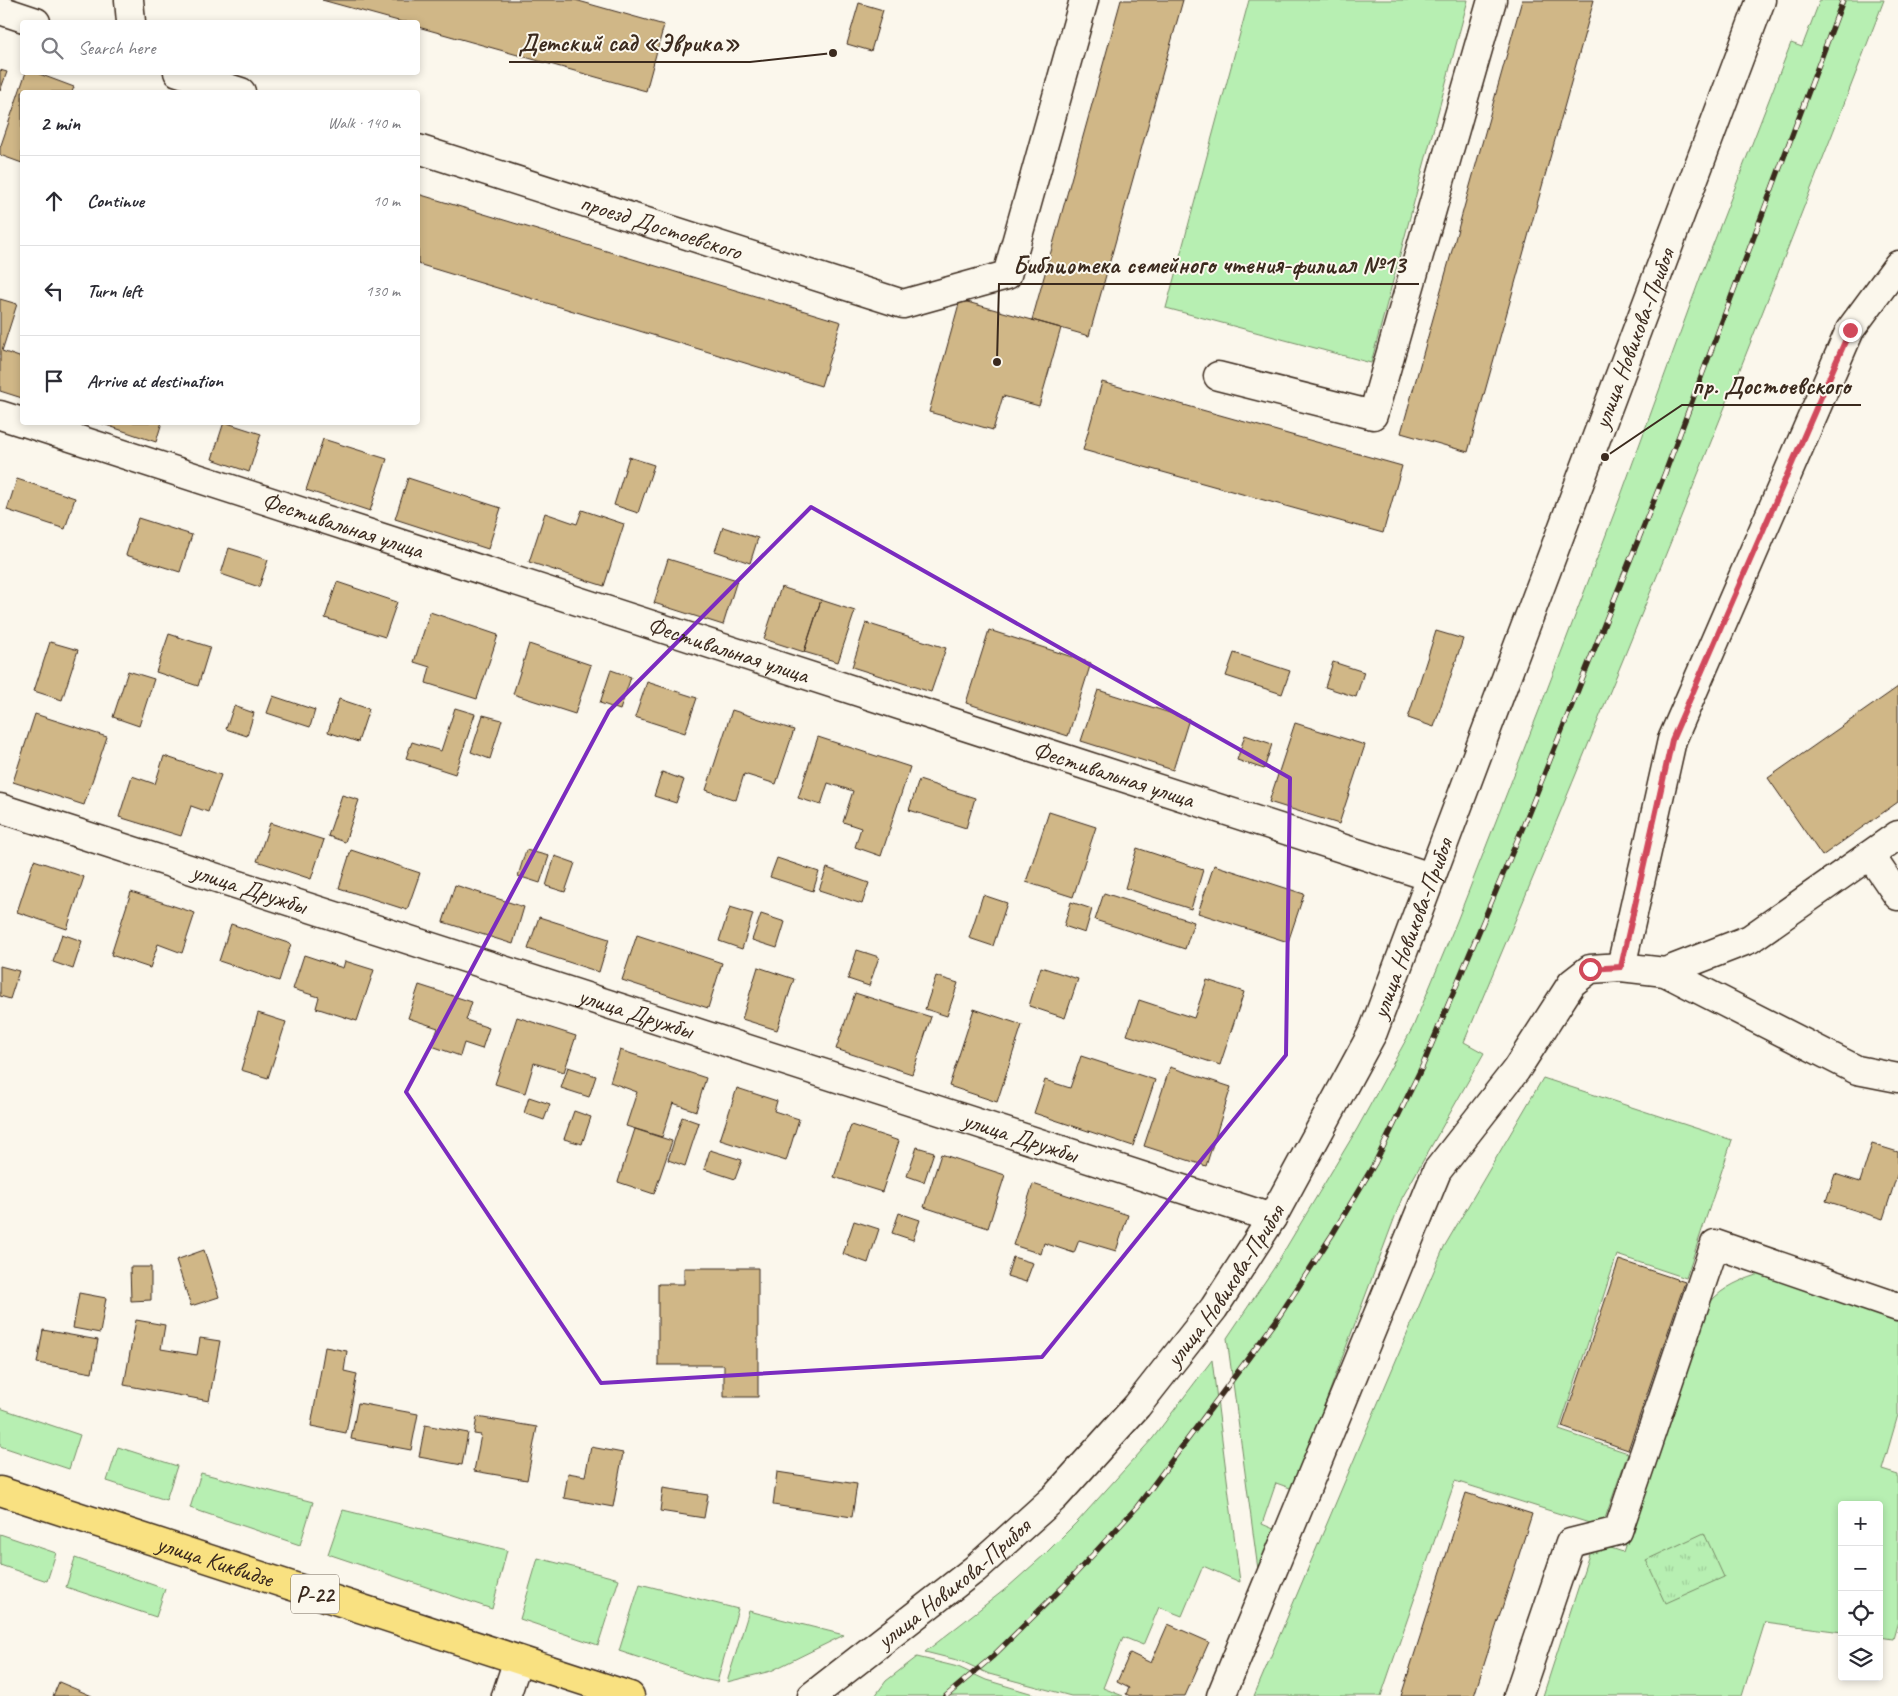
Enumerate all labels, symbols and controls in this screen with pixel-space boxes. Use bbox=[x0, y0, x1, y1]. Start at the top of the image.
search box bbox=[20, 20, 420, 75]
callout: Детский сад «Эврика» bbox=[509, 22, 750, 62]
text: Детский сад «Эврика» bbox=[518, 27, 740, 59]
icon: search bbox=[38, 34, 66, 62]
text: Search here bbox=[78, 36, 155, 60]
text: 2 min bbox=[40, 110, 80, 136]
text: Walk · 140 m bbox=[328, 113, 400, 133]
icon: ahead bbox=[40, 187, 68, 215]
street label: проезд Достоевского bbox=[577, 187, 747, 267]
text: Continue bbox=[87, 189, 144, 213]
text: 10 m bbox=[373, 191, 400, 211]
street label: улица Новикова-Прибоя bbox=[1586, 243, 1682, 435]
callout: Библиотека семейного чтения-филиал №13 bbox=[999, 244, 1419, 284]
text: Библиотека семейного чтения-филиал №13 bbox=[1013, 249, 1408, 281]
icon: left bbox=[40, 277, 68, 305]
text: Turn left bbox=[87, 279, 142, 303]
text: 130 m bbox=[366, 281, 400, 301]
route end bbox=[1839, 319, 1862, 342]
callout: пр. Достоевского bbox=[1682, 365, 1861, 405]
icon: arrive bbox=[40, 367, 68, 395]
text: Arrive at destination bbox=[87, 369, 223, 393]
text: пр. Достоевского bbox=[1692, 370, 1852, 402]
street label: Фестивальная улица bbox=[258, 485, 428, 566]
street label: Фестивальная улица bbox=[644, 610, 814, 690]
street label: Фестивальная улица bbox=[1029, 734, 1199, 815]
street label: улица Новикова-Прибоя bbox=[1364, 832, 1460, 1024]
street label: улица Дружбы bbox=[186, 855, 313, 922]
route start bbox=[1579, 958, 1602, 981]
street label: улица Дружбы bbox=[573, 980, 699, 1046]
street label: улица Дружбы bbox=[957, 1104, 1084, 1170]
street label: улица Новикова-Прибоя bbox=[1157, 1198, 1292, 1374]
map controls bbox=[1838, 1501, 1883, 1681]
button: + bbox=[1838, 1501, 1883, 1546]
street label: улица Новикова-Прибоя bbox=[869, 1510, 1038, 1656]
street label: улица Киквидзе bbox=[151, 1527, 279, 1594]
button: − bbox=[1838, 1546, 1883, 1591]
road number: Р-22 bbox=[291, 1575, 339, 1614]
button: locate bbox=[1838, 1591, 1883, 1636]
button: layers bbox=[1838, 1636, 1883, 1681]

